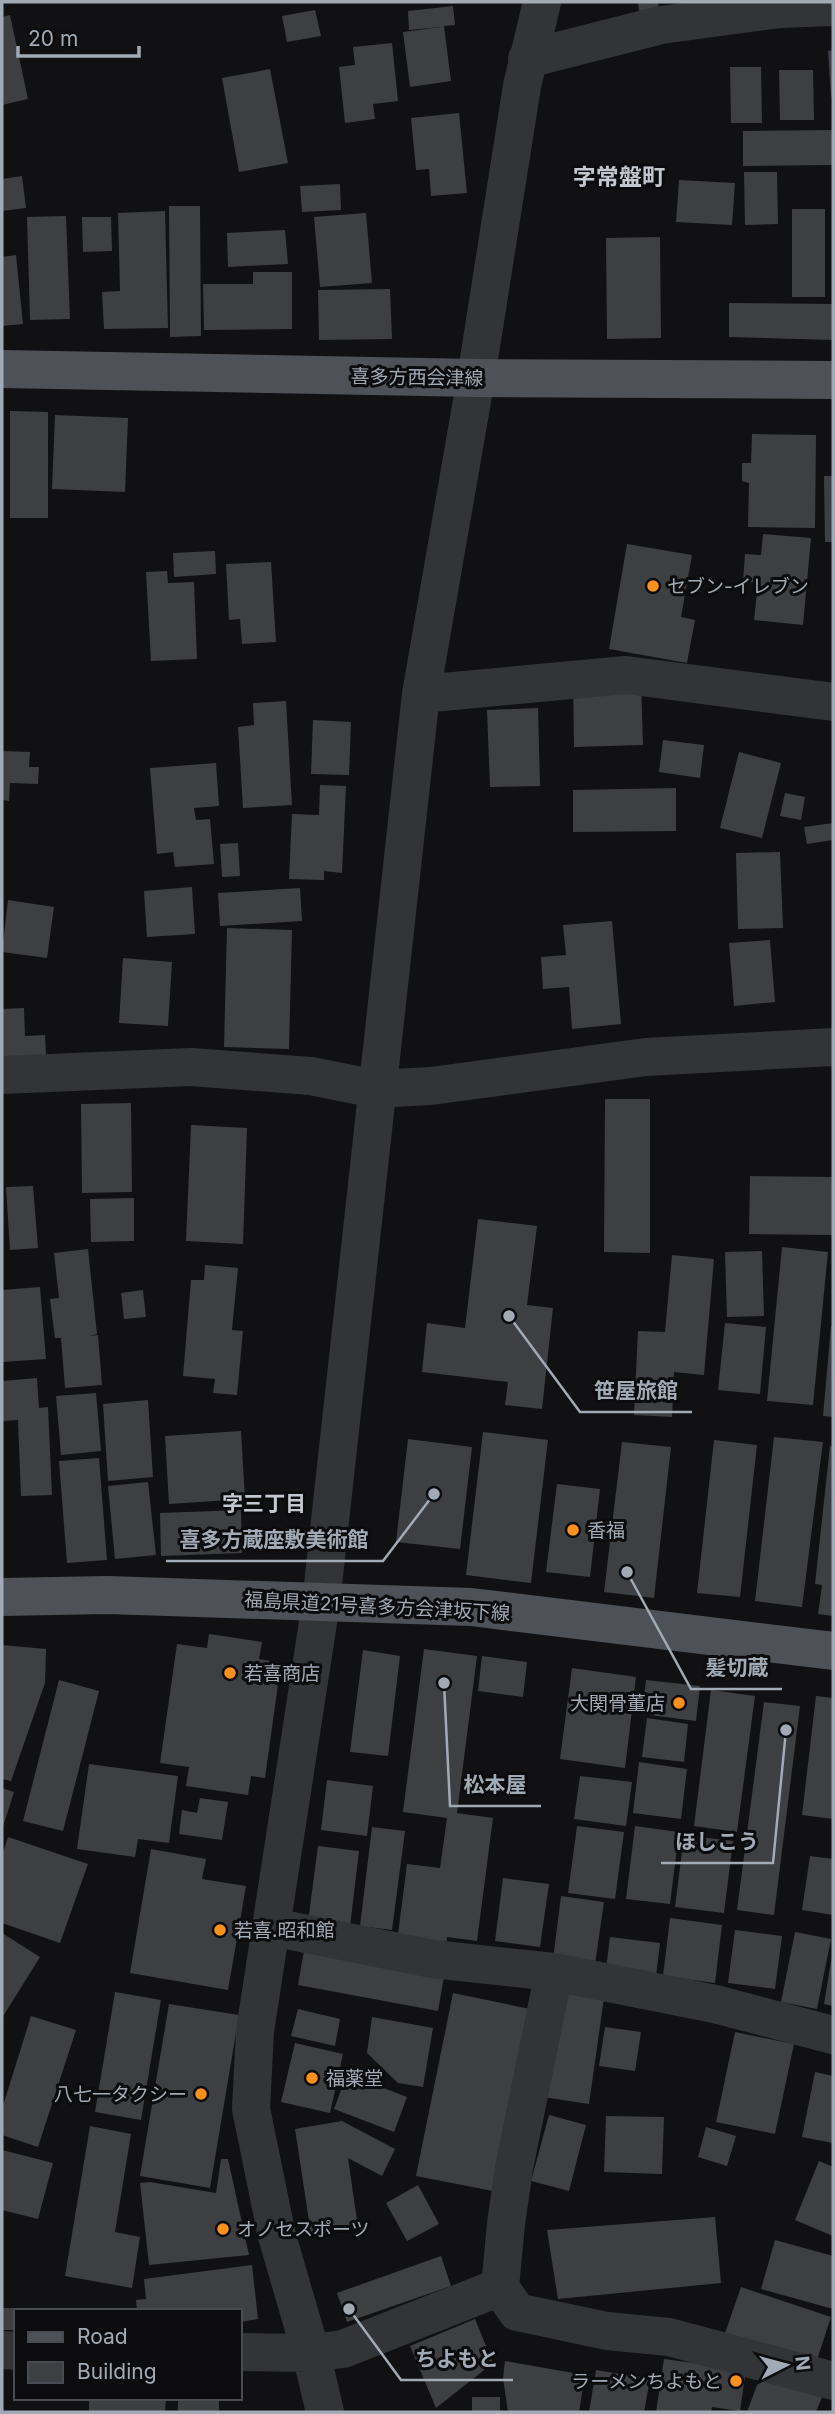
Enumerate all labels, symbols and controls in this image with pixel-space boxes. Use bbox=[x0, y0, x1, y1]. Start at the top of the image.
scale bar bbox=[18, 14, 138, 58]
text: 20 m bbox=[28, 26, 78, 51]
district label: 字常盤町 bbox=[573, 163, 665, 191]
street label: 喜多方西会津線 bbox=[350, 365, 484, 390]
place label: セブン-イレブン bbox=[667, 575, 809, 598]
marker: セブン-イレブン bbox=[645, 578, 661, 594]
callout: 笹屋旅館 bbox=[580, 1370, 692, 1412]
text: 笹屋旅館 bbox=[594, 1378, 678, 1403]
district label: 字三丁目 bbox=[222, 1491, 306, 1516]
callout: 喜多方蔵座敷美術館 bbox=[166, 1519, 383, 1561]
place label: 香福 bbox=[587, 1519, 625, 1542]
marker: 香福 bbox=[565, 1522, 581, 1538]
text: 喜多方蔵座敷美術館 bbox=[180, 1527, 369, 1552]
street label: 福島県道21号喜多方会津坂下線 bbox=[243, 1588, 511, 1625]
callout: 髪切蔵 bbox=[691, 1647, 782, 1689]
text: 髪切蔵 bbox=[706, 1655, 769, 1680]
place label: 若喜商店 bbox=[244, 1662, 320, 1685]
marker: 若喜商店 bbox=[222, 1665, 238, 1681]
place label: 大関骨董店 bbox=[570, 1692, 665, 1715]
marker: 大関骨董店 bbox=[671, 1695, 687, 1711]
callout: 松本屋 bbox=[450, 1764, 541, 1806]
text: 松本屋 bbox=[464, 1772, 527, 1797]
callout: ほしこう bbox=[661, 1821, 773, 1863]
text: ほしこう bbox=[675, 1829, 759, 1854]
place label: 若喜.昭和館 bbox=[234, 1919, 334, 1942]
marker: 若喜.昭和館 bbox=[212, 1922, 228, 1938]
place label: 福薬堂 bbox=[326, 2067, 383, 2090]
marker: 福薬堂 bbox=[304, 2070, 320, 2086]
place label: 八七一タクシー bbox=[54, 2083, 187, 2106]
marker: 八七一タクシー bbox=[193, 2086, 209, 2102]
place label: オノセスポーツ bbox=[237, 2218, 370, 2241]
marker: オノセスポーツ bbox=[215, 2221, 231, 2237]
legend bbox=[14, 2309, 242, 2400]
text: Road bbox=[77, 2324, 128, 2349]
north arrow bbox=[751, 2330, 821, 2400]
callout: ちよもと bbox=[401, 2338, 513, 2380]
text: ちよもと bbox=[415, 2346, 499, 2371]
text: N bbox=[790, 2355, 815, 2372]
text: Building bbox=[77, 2359, 157, 2384]
place label: ラーメンちよもと bbox=[571, 2370, 722, 2393]
marker: ラーメンちよもと bbox=[728, 2373, 744, 2389]

